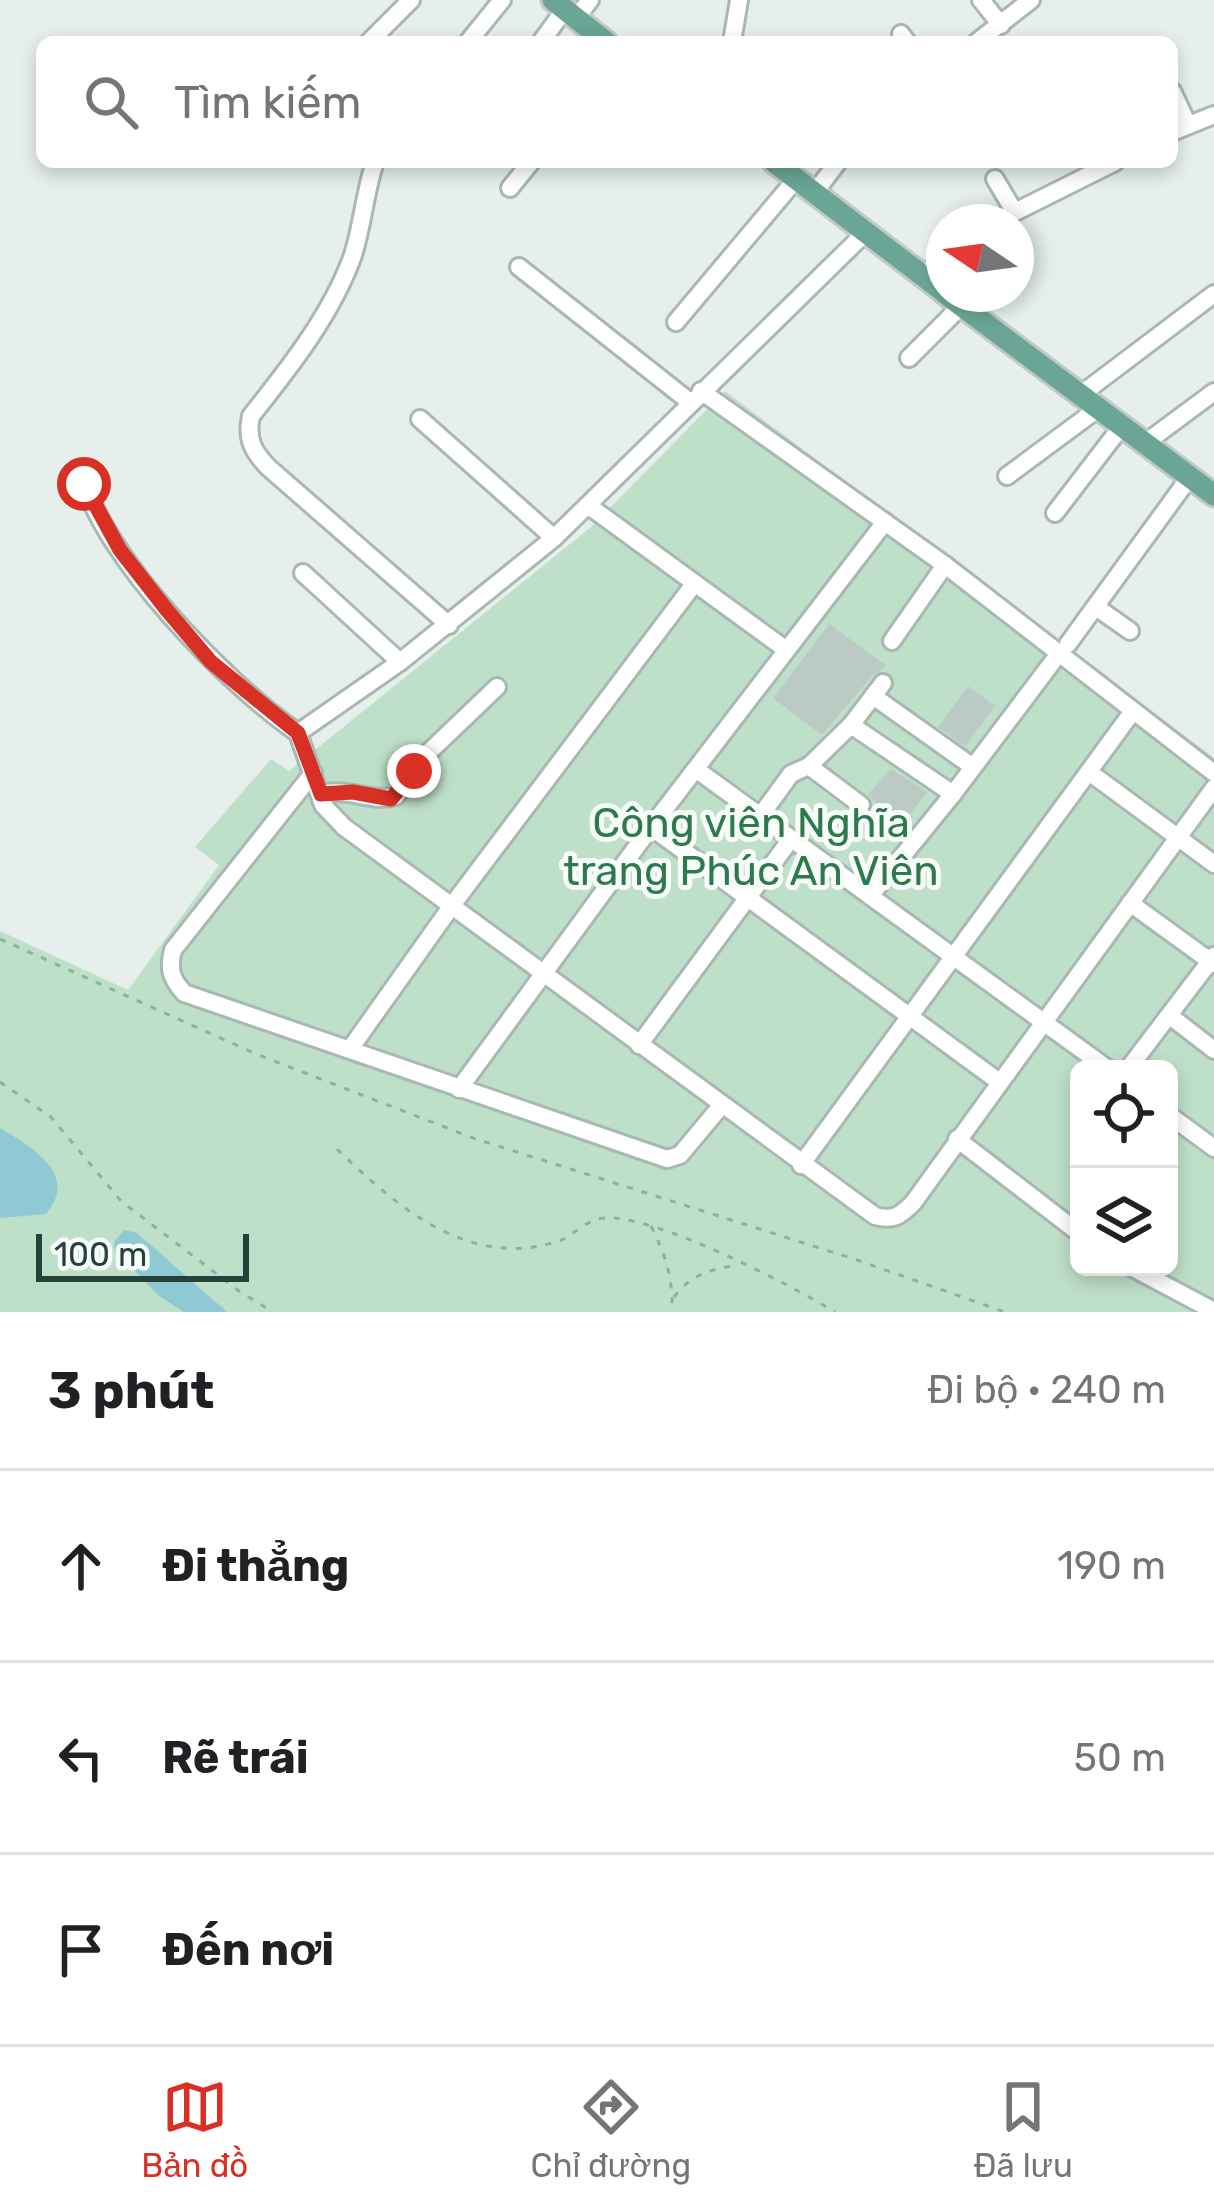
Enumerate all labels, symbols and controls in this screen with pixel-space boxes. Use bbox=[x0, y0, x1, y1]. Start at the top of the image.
search box bbox=[36, 36, 1178, 168]
icon: search bbox=[78, 69, 144, 135]
text: Tìm kiếm bbox=[174, 76, 362, 129]
north arrow bbox=[926, 204, 1034, 312]
route start bbox=[57, 457, 111, 511]
route end bbox=[387, 744, 441, 798]
park label: Công viên Nghĩa trang Phúc An Viên bbox=[563, 798, 939, 896]
map controls bbox=[1070, 1060, 1178, 1276]
button: locate bbox=[1070, 1060, 1178, 1168]
button: layers bbox=[1070, 1168, 1178, 1276]
scale bar bbox=[36, 1228, 249, 1281]
text: 100 m bbox=[54, 1235, 147, 1274]
text: 3 phút bbox=[48, 1360, 214, 1421]
text: Đi bộ · 240 m bbox=[927, 1367, 1166, 1413]
icon: ahead bbox=[48, 1533, 114, 1599]
text: Đi thẳng bbox=[162, 1539, 349, 1592]
text: 190 m bbox=[1057, 1543, 1166, 1589]
icon: left bbox=[48, 1725, 114, 1791]
text: Rẽ trái bbox=[162, 1731, 309, 1784]
text: 50 m bbox=[1074, 1735, 1166, 1781]
icon: arrive bbox=[48, 1917, 114, 1983]
text: Đến nơi bbox=[162, 1923, 334, 1976]
tab: Bản đồ bbox=[141, 2074, 248, 2185]
tab: Chỉ đường bbox=[531, 2074, 691, 2185]
tab: Đã lưu bbox=[973, 2074, 1073, 2185]

